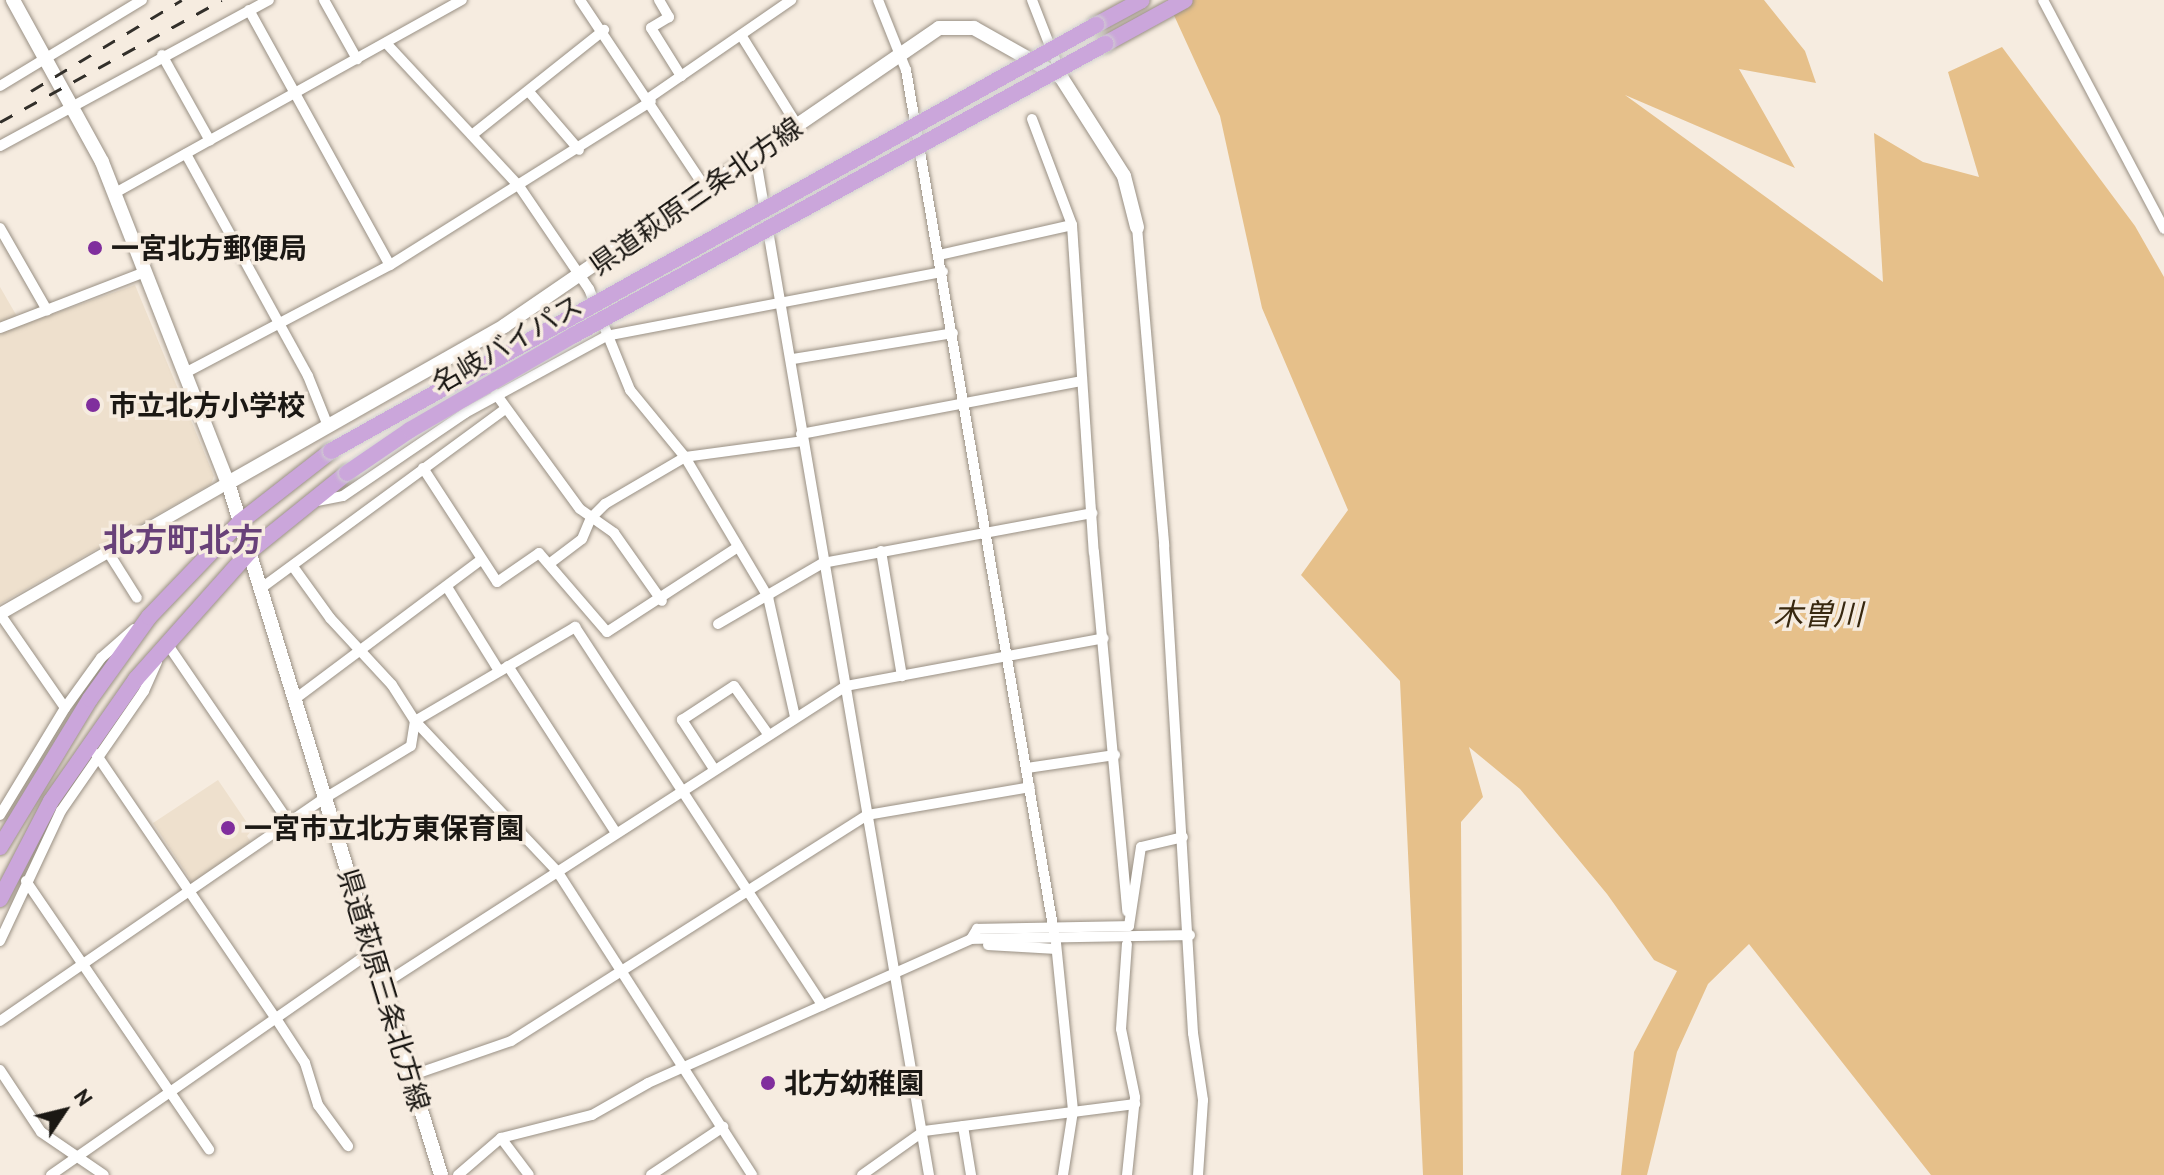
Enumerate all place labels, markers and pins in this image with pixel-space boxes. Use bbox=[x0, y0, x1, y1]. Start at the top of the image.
place label: 一宮北方郵便局 bbox=[111, 231, 307, 265]
marker: 一宮北方郵便局 bbox=[86, 239, 104, 257]
place label: 市立北方小学校 bbox=[109, 388, 305, 422]
marker: 市立北方小学校 bbox=[84, 396, 102, 414]
place label: 一宮市立北方東保育園 bbox=[244, 811, 524, 845]
marker: 一宮市立北方東保育園 bbox=[219, 819, 237, 837]
place label: 北方幼稚園 bbox=[784, 1066, 924, 1100]
marker: 北方幼稚園 bbox=[759, 1074, 777, 1092]

